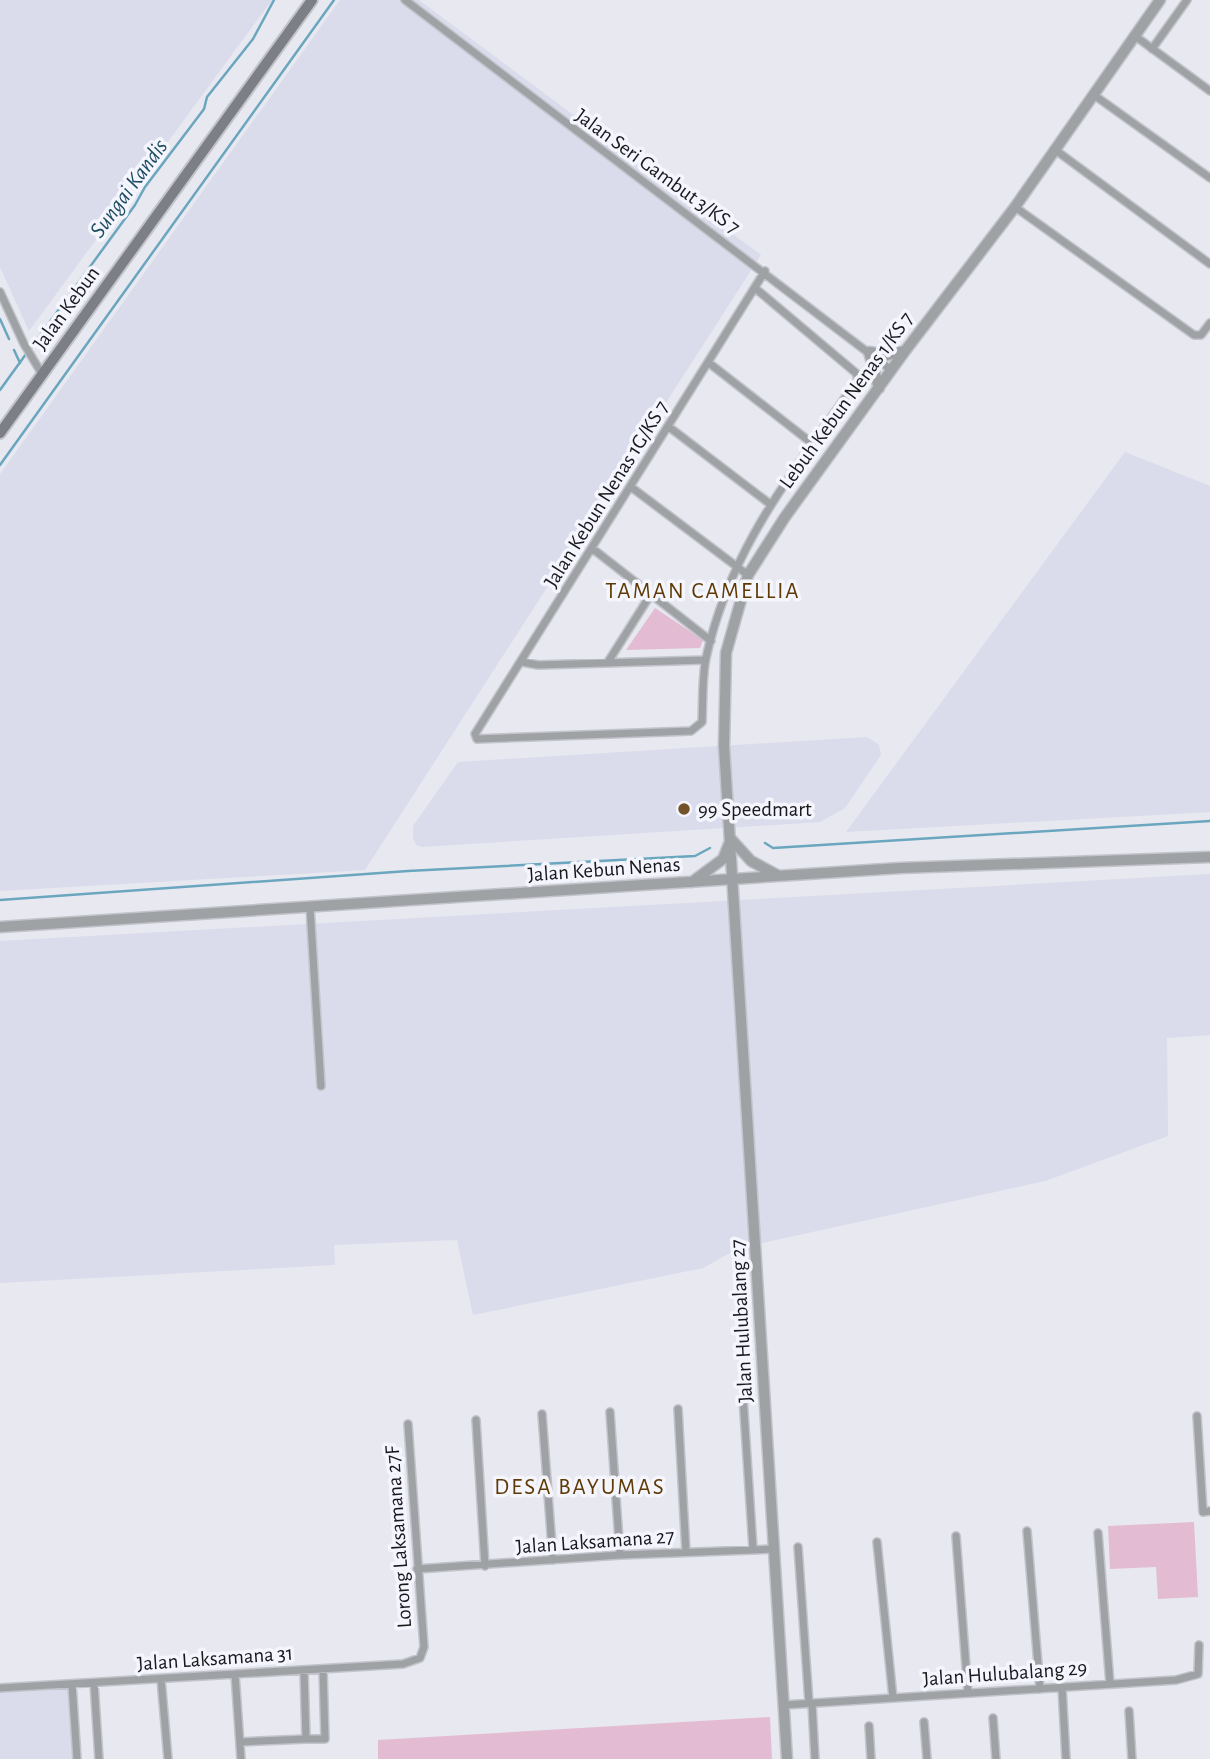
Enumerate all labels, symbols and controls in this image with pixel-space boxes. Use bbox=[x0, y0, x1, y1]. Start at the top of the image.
street label: Jalan Seri Gambut 3/KS 7 bbox=[571, 105, 744, 238]
water label: Sungai Kandis bbox=[86, 135, 172, 242]
street label: Jalan Kebun bbox=[29, 263, 104, 354]
street label: Lebuh Kebun Nenas 1/KS 7 bbox=[775, 308, 918, 492]
street label: Jalan Kebun Nenas 1G/KS 7 bbox=[540, 397, 673, 591]
district label: TAMAN CAMELLIA bbox=[605, 580, 801, 603]
place label: 99 Speedmart bbox=[698, 799, 812, 820]
marker: 99 Speedmart bbox=[676, 801, 692, 817]
street label: Jalan Kebun Nenas bbox=[527, 854, 681, 885]
street label: Jalan Hulubalang 27 bbox=[727, 1239, 756, 1403]
street label: Lorong Laksamana 27F bbox=[382, 1444, 415, 1629]
district label: DESA BAYUMAS bbox=[494, 1476, 666, 1499]
street label: Jalan Laksamana 27 bbox=[515, 1525, 675, 1558]
street label: Jalan Laksamana 31 bbox=[136, 1643, 294, 1674]
street label: Jalan Hulubalang 29 bbox=[922, 1657, 1088, 1690]

